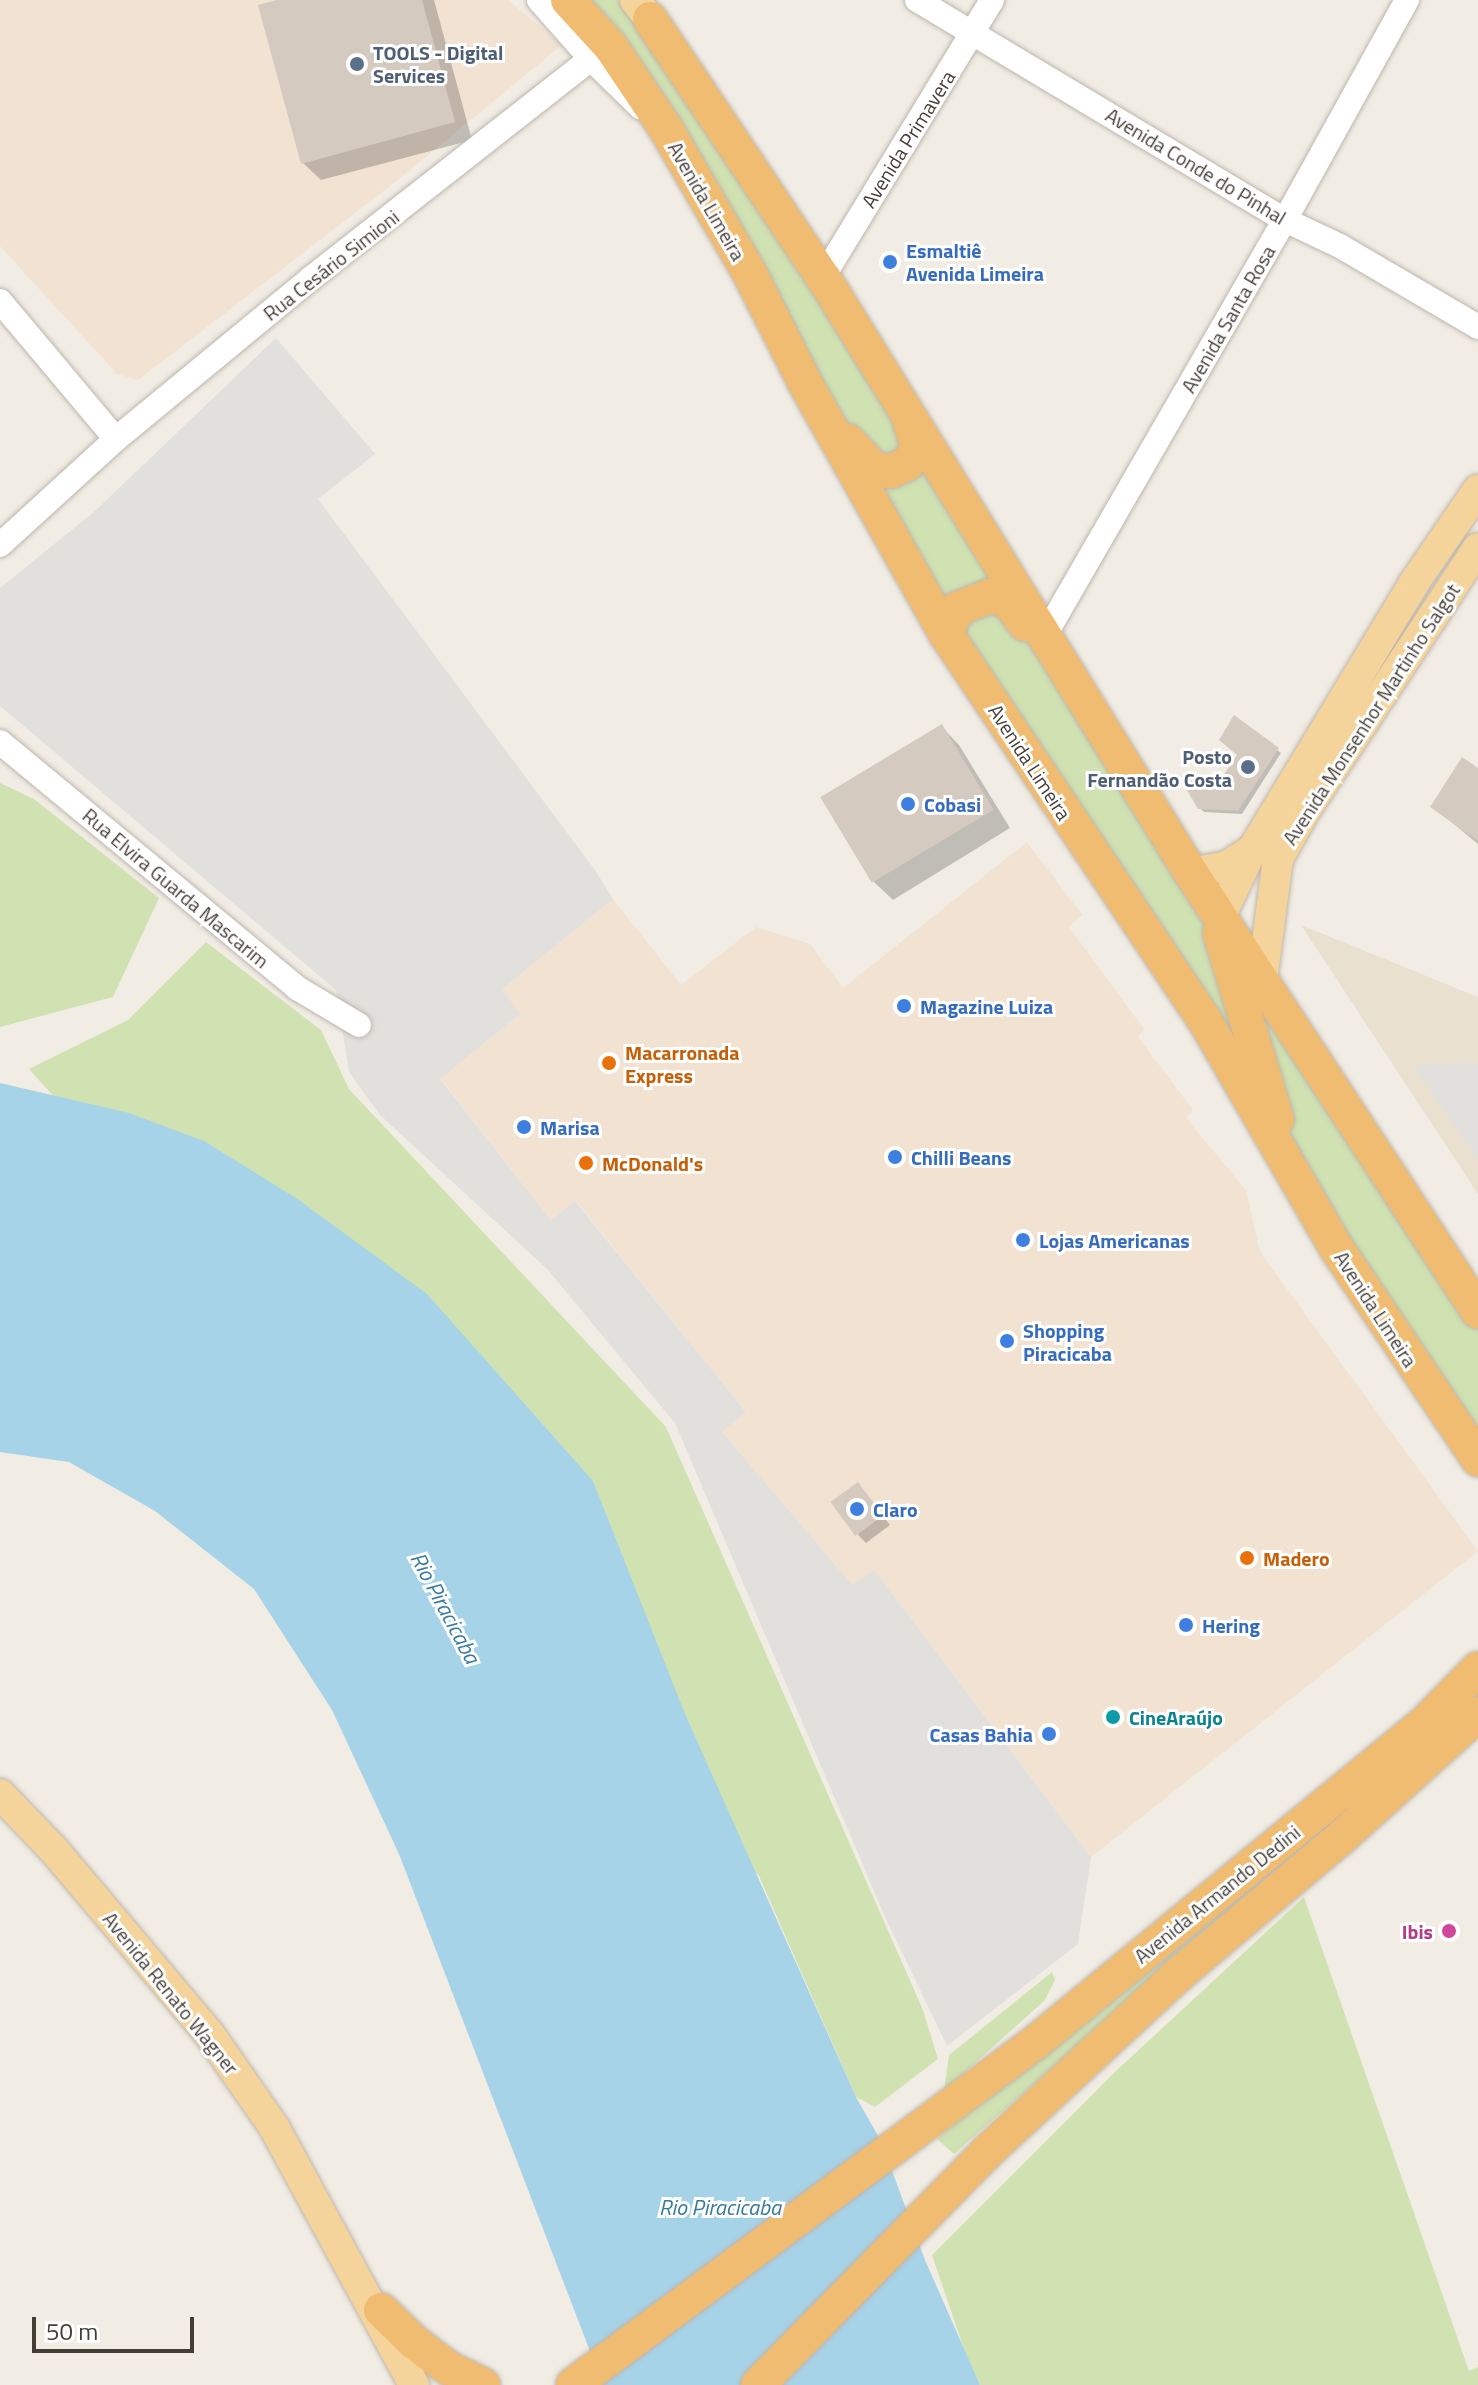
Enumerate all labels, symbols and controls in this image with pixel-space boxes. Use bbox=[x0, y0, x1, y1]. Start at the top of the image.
place label: TOOLS - Digital Services bbox=[373, 40, 503, 87]
marker: TOOLS - Digital Services bbox=[348, 55, 366, 73]
street label: Avenida Primavera bbox=[856, 66, 960, 212]
street label: Avenida Conde do Pinhal bbox=[1101, 103, 1291, 229]
street label: Avenida Limeira bbox=[663, 137, 751, 265]
street label: Rua Cesário Simioni bbox=[258, 205, 404, 325]
place label: Esmaltiê Avenida Limeira bbox=[906, 238, 1044, 285]
street label: Avenida Santa Rosa bbox=[1176, 241, 1280, 397]
marker: Esmaltiê Avenida Limeira bbox=[881, 253, 899, 271]
street label: Avenida Monsenhor Martinho Salgot bbox=[1277, 579, 1465, 849]
street label: Avenida Limeira bbox=[984, 700, 1076, 824]
place label: Posto Fernandão Costa bbox=[1087, 744, 1232, 791]
marker: Posto Fernandão Costa bbox=[1239, 758, 1257, 776]
place label: Cobasi bbox=[924, 792, 981, 816]
marker: Cobasi bbox=[899, 795, 917, 813]
street label: Rua Elvira Guarda Mascarim bbox=[78, 803, 274, 973]
place label: Magazine Luiza bbox=[920, 994, 1053, 1018]
marker: Magazine Luiza bbox=[895, 997, 913, 1015]
place label: Macarronada Express bbox=[625, 1040, 740, 1087]
marker: Macarronada Express bbox=[600, 1054, 618, 1072]
place label: Marisa bbox=[540, 1115, 600, 1139]
marker: Marisa bbox=[515, 1118, 533, 1136]
place label: Chilli Beans bbox=[911, 1145, 1012, 1169]
marker: Chilli Beans bbox=[886, 1148, 904, 1166]
place label: McDonald's bbox=[602, 1151, 703, 1175]
marker: McDonald's bbox=[577, 1154, 595, 1172]
place label: Lojas Americanas bbox=[1039, 1228, 1190, 1252]
marker: Lojas Americanas bbox=[1014, 1231, 1032, 1249]
street label: Avenida Limeira bbox=[1330, 1247, 1422, 1371]
place label: Shopping Piracicaba bbox=[1023, 1318, 1112, 1365]
marker: Shopping Piracicaba bbox=[998, 1332, 1016, 1350]
place label: Claro bbox=[873, 1497, 918, 1521]
marker: Claro bbox=[848, 1500, 866, 1518]
place label: Madero bbox=[1263, 1546, 1330, 1570]
water label: Rio Piracicaba bbox=[405, 1548, 485, 1668]
marker: Madero bbox=[1238, 1549, 1256, 1567]
place label: Hering bbox=[1202, 1613, 1260, 1637]
marker: Hering bbox=[1177, 1616, 1195, 1634]
place label: CineAraújo bbox=[1129, 1705, 1223, 1729]
marker: CineAraújo bbox=[1104, 1708, 1122, 1726]
place label: Casas Bahia bbox=[930, 1722, 1033, 1746]
marker: Casas Bahia bbox=[1040, 1725, 1058, 1743]
street label: Avenida Armando Dedini bbox=[1129, 1820, 1305, 1968]
street label: Avenida Renato Wagner bbox=[98, 1907, 244, 2079]
place label: Ibis bbox=[1402, 1919, 1433, 1943]
marker: Ibis bbox=[1440, 1922, 1458, 1940]
water label: Rio Piracicaba bbox=[659, 2195, 781, 2221]
scale bar bbox=[36, 2301, 198, 2351]
text: 50 m bbox=[46, 2313, 98, 2349]

